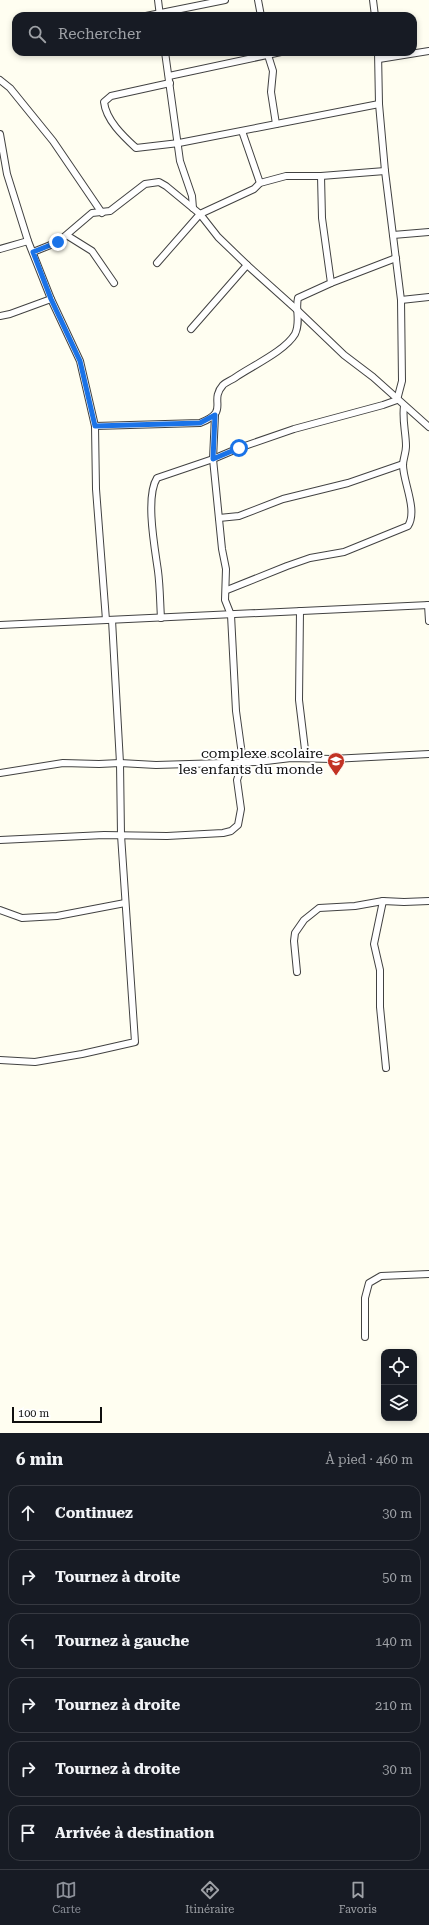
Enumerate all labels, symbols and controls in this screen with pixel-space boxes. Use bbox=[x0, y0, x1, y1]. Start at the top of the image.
search box bbox=[12, 12, 417, 56]
icon: search bbox=[26, 23, 48, 45]
text: Rechercher bbox=[58, 25, 141, 43]
route end bbox=[49, 233, 67, 251]
route start bbox=[230, 439, 248, 457]
place label: complexe scolaire les enfants du monde bbox=[178, 745, 323, 777]
school or university icon: complexe scolaire les enfants du monde bbox=[326, 751, 346, 776]
map controls bbox=[381, 1349, 417, 1421]
button: locate bbox=[381, 1349, 417, 1385]
button: layers bbox=[381, 1385, 417, 1421]
scale bar bbox=[12, 1405, 102, 1424]
text: 100 m bbox=[18, 1407, 49, 1420]
text: 6 min bbox=[16, 1449, 63, 1469]
text: À pied · 460 m bbox=[326, 1452, 413, 1467]
icon: ahead bbox=[17, 1502, 39, 1524]
text: Continuez bbox=[55, 1504, 133, 1522]
text: 30 m bbox=[382, 1506, 412, 1521]
icon: right bbox=[17, 1566, 39, 1588]
text: Tournez à droite bbox=[55, 1568, 180, 1586]
text: 50 m bbox=[382, 1570, 412, 1585]
icon: left bbox=[17, 1630, 39, 1652]
text: Tournez à gauche bbox=[55, 1632, 189, 1650]
text: 140 m bbox=[375, 1634, 412, 1649]
icon: right bbox=[17, 1694, 39, 1716]
text: Tournez à droite bbox=[55, 1696, 180, 1714]
text: 210 m bbox=[375, 1698, 412, 1713]
icon: right bbox=[17, 1758, 39, 1780]
text: Tournez à droite bbox=[55, 1760, 180, 1778]
text: 30 m bbox=[382, 1762, 412, 1777]
icon: arrive bbox=[17, 1822, 39, 1844]
text: Arrivée à destination bbox=[55, 1824, 214, 1842]
tab: Carte bbox=[52, 1879, 81, 1916]
tab: Itinéraire bbox=[185, 1879, 234, 1916]
tab: Favoris bbox=[339, 1879, 377, 1916]

